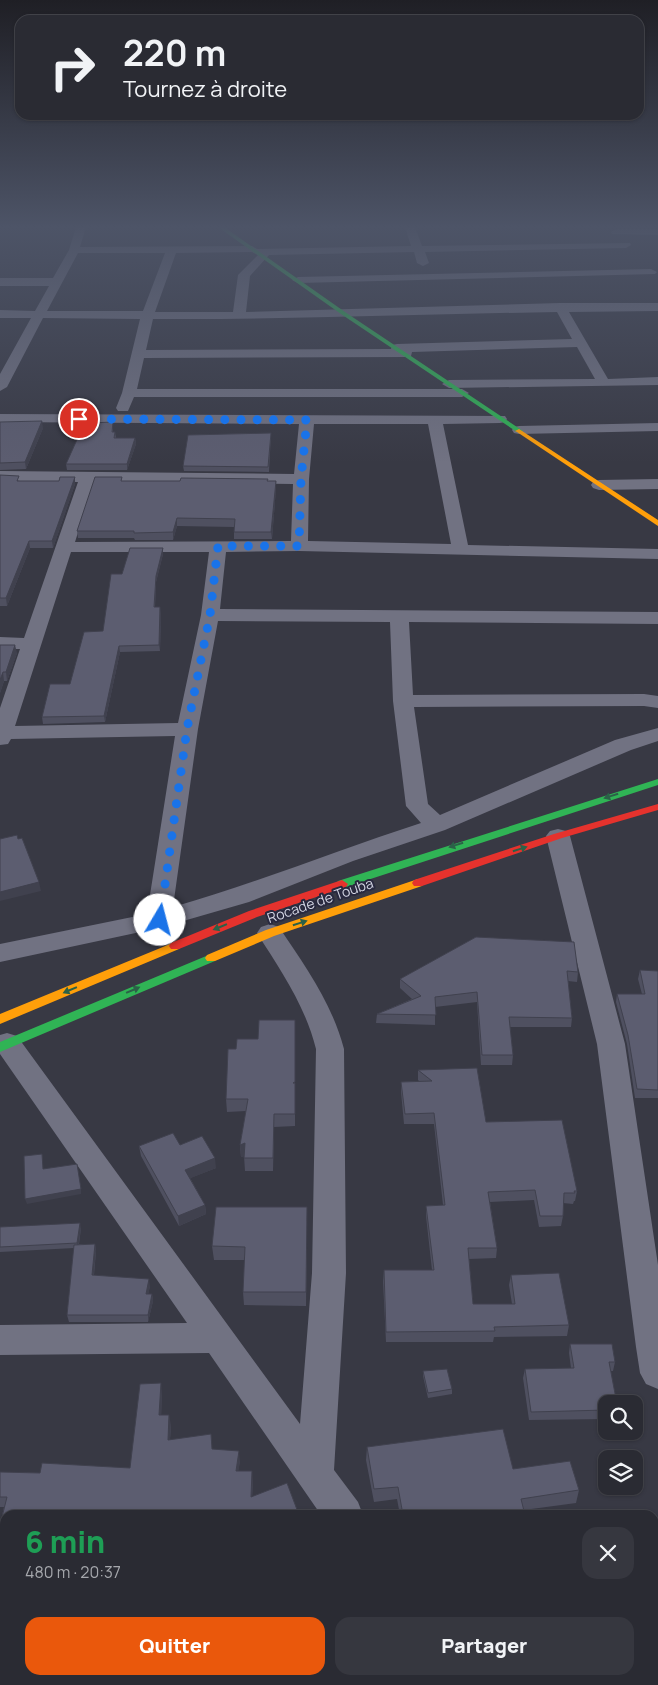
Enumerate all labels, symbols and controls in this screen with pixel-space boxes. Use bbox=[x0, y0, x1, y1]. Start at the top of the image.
text: 220 m bbox=[123, 29, 226, 77]
icon: right bbox=[40, 35, 105, 100]
text: Tournez à droite bbox=[123, 74, 287, 104]
pin bbox=[58, 398, 100, 440]
icon: arrive bbox=[65, 405, 93, 433]
one-way arrow bbox=[604, 793, 619, 801]
one-way arrow bbox=[449, 842, 464, 850]
one-way arrow bbox=[513, 845, 528, 852]
street label: Rocade de Touba bbox=[264, 873, 376, 927]
position arrow bbox=[133, 893, 185, 945]
one-way arrow bbox=[292, 919, 307, 926]
one-way arrow bbox=[212, 923, 227, 931]
one-way arrow bbox=[63, 986, 77, 994]
one-way arrow bbox=[126, 986, 140, 994]
map controls bbox=[598, 1395, 643, 1495]
button: search bbox=[598, 1395, 643, 1440]
button: layers bbox=[598, 1450, 643, 1495]
text: 6 min bbox=[25, 1521, 105, 1562]
button: close bbox=[582, 1527, 634, 1579]
text: 480 m · 20:37 bbox=[25, 1561, 121, 1583]
button: Quitter bbox=[25, 1617, 325, 1675]
button: Partager bbox=[335, 1617, 634, 1675]

